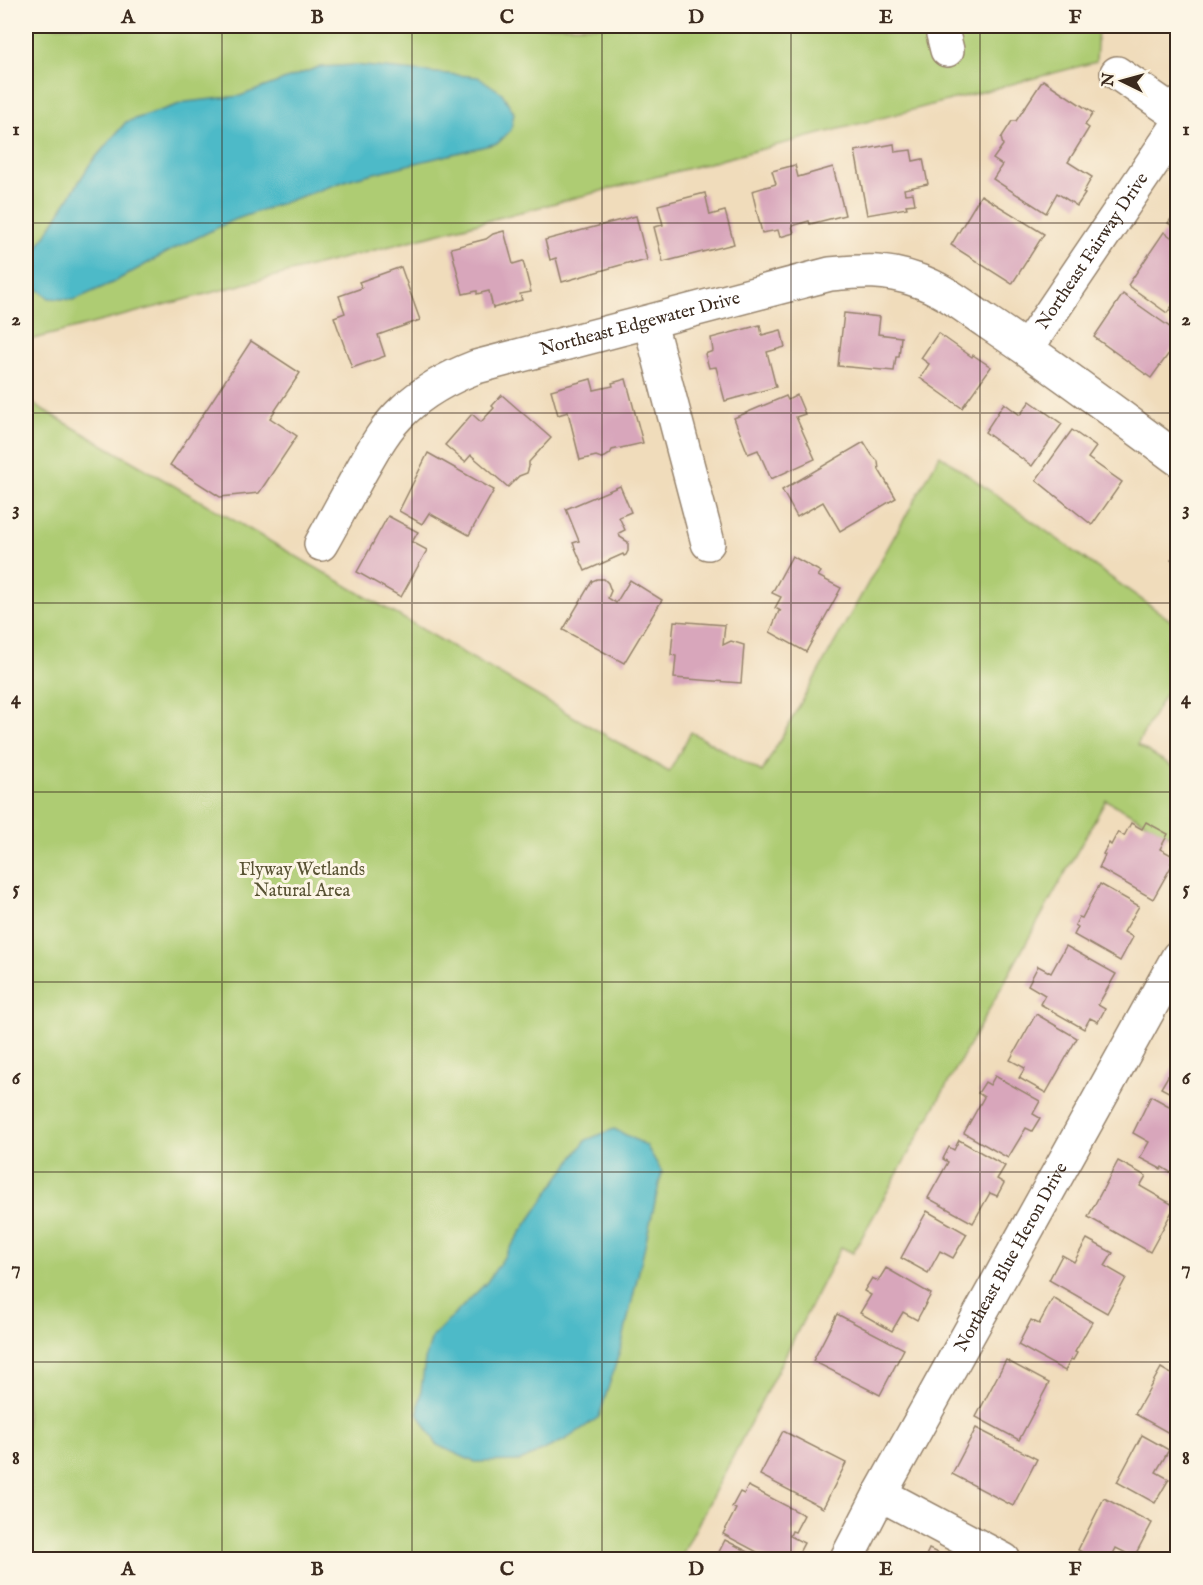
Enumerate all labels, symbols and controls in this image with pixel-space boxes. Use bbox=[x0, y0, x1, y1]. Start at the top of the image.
text: A bbox=[120, 5, 136, 30]
text: B bbox=[310, 5, 324, 30]
text: C bbox=[500, 5, 514, 30]
text: D bbox=[688, 5, 704, 30]
text: E bbox=[879, 5, 893, 30]
text: F bbox=[1069, 5, 1082, 30]
north arrow bbox=[1092, 51, 1152, 111]
text: N bbox=[1098, 72, 1120, 89]
text: 1 bbox=[12, 117, 20, 142]
text: 1 bbox=[1182, 117, 1190, 142]
street label: Northeast Fairway Drive bbox=[1031, 168, 1154, 334]
street label: Northeast Edgewater Drive bbox=[537, 287, 743, 361]
text: 2 bbox=[11, 307, 21, 332]
text: 2 bbox=[1181, 307, 1191, 332]
text: 3 bbox=[12, 497, 20, 522]
text: 3 bbox=[1182, 497, 1190, 522]
text: 4 bbox=[11, 686, 22, 711]
text: 4 bbox=[1181, 686, 1192, 711]
park label: Flyway Wetlands Natural Area bbox=[239, 859, 365, 903]
text: 5 bbox=[12, 876, 20, 901]
text: 5 bbox=[1182, 876, 1190, 901]
text: 6 bbox=[12, 1066, 22, 1091]
text: 6 bbox=[1182, 1066, 1192, 1091]
street label: Northeast Blue Heron Drive bbox=[950, 1158, 1073, 1356]
text: 7 bbox=[11, 1256, 21, 1281]
text: 7 bbox=[1181, 1256, 1191, 1281]
text: 8 bbox=[12, 1446, 20, 1471]
text: 8 bbox=[1182, 1446, 1190, 1471]
text: A bbox=[120, 1557, 136, 1582]
text: B bbox=[310, 1557, 324, 1582]
text: C bbox=[500, 1557, 514, 1582]
text: D bbox=[688, 1557, 704, 1582]
text: E bbox=[879, 1557, 893, 1582]
text: F bbox=[1069, 1557, 1082, 1582]

